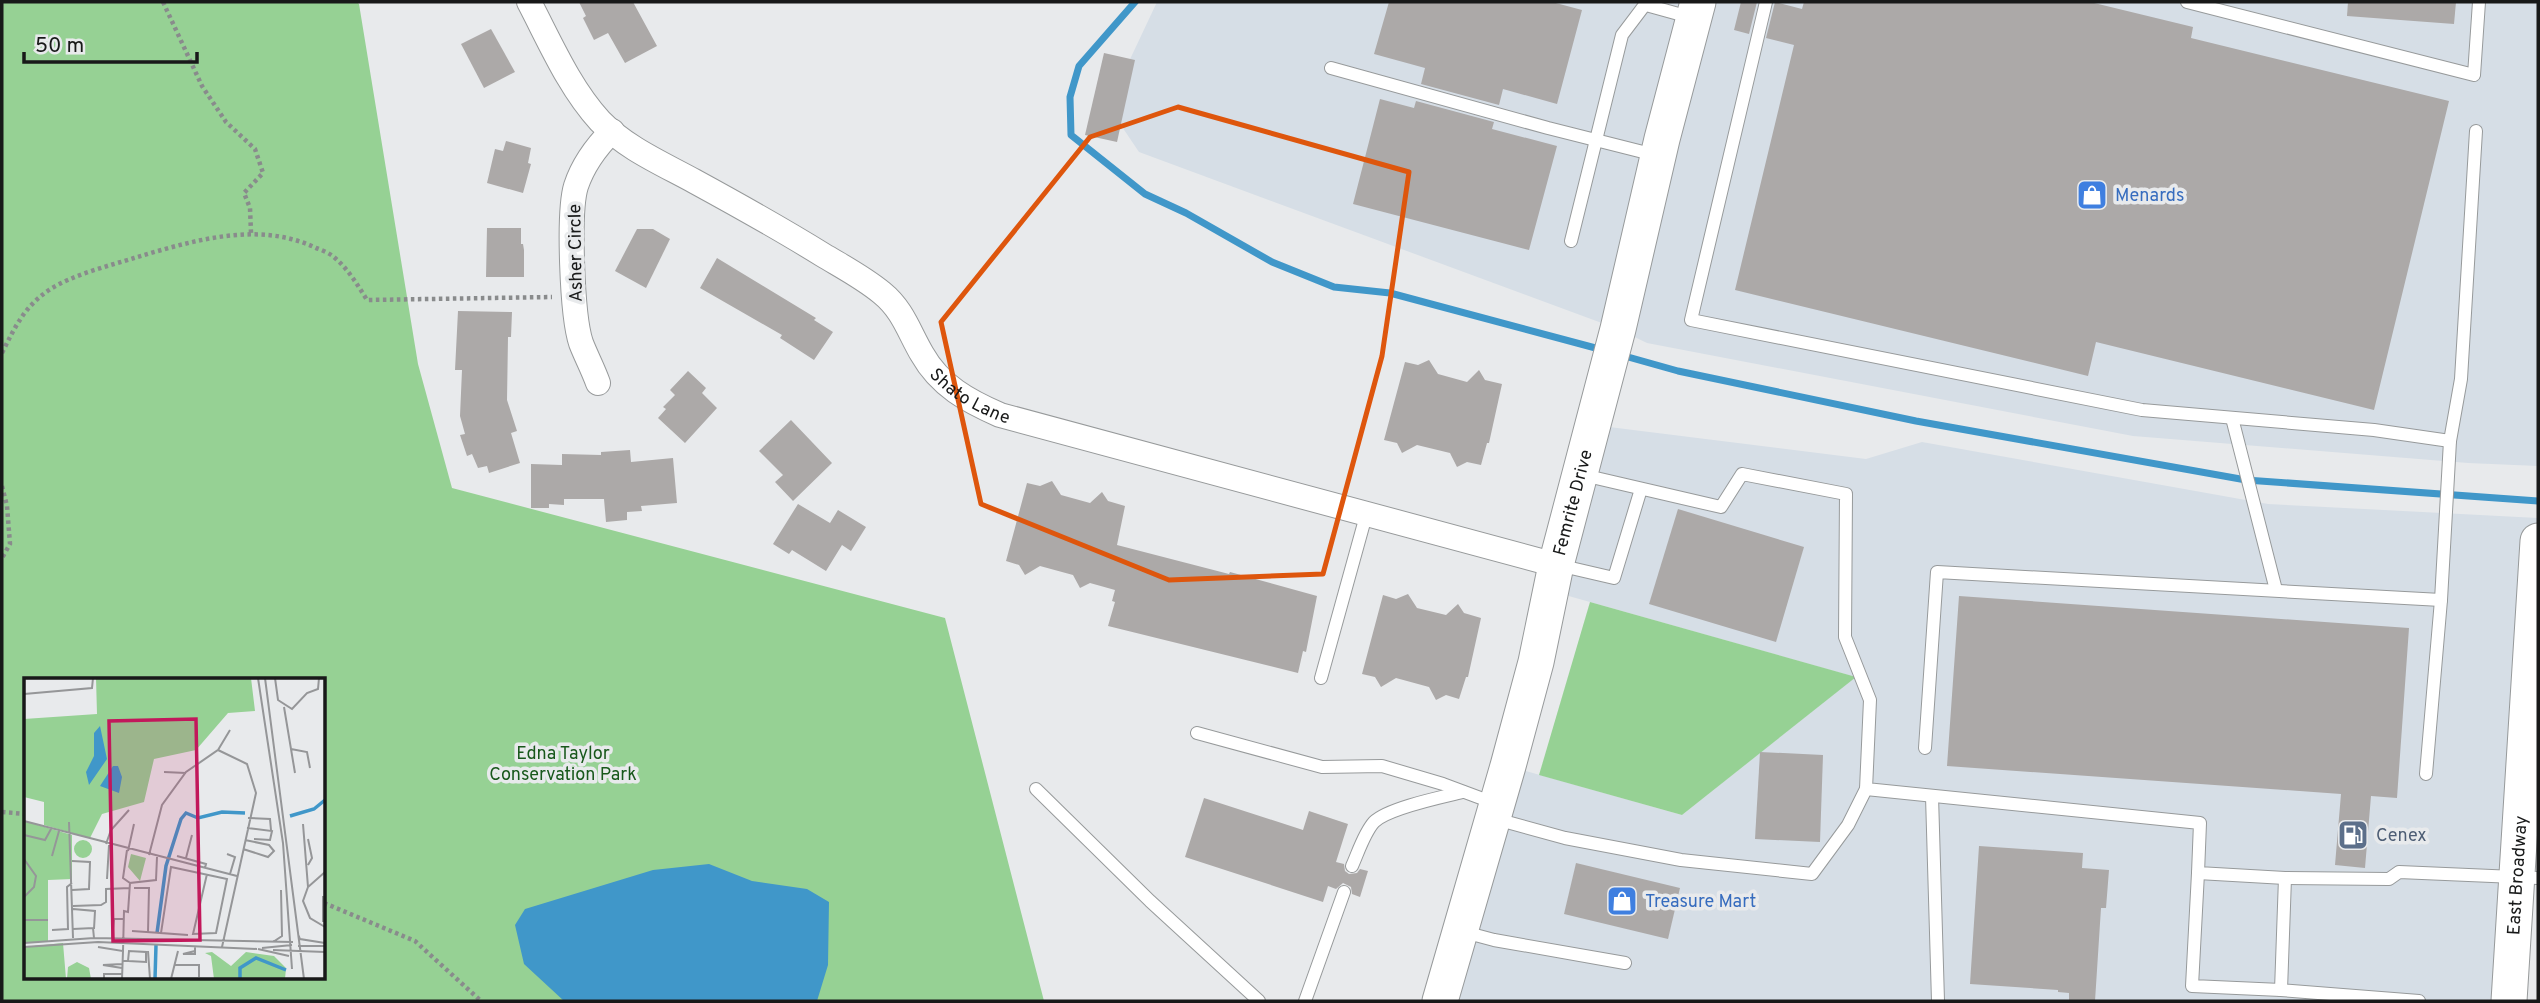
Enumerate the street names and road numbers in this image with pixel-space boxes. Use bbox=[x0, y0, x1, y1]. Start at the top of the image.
street label: Asher Circle bbox=[564, 204, 589, 302]
street label: Shato Lane bbox=[924, 364, 1012, 430]
street label: Femrite Drive bbox=[1549, 447, 1599, 558]
street label: East Broadway bbox=[2503, 815, 2534, 936]

